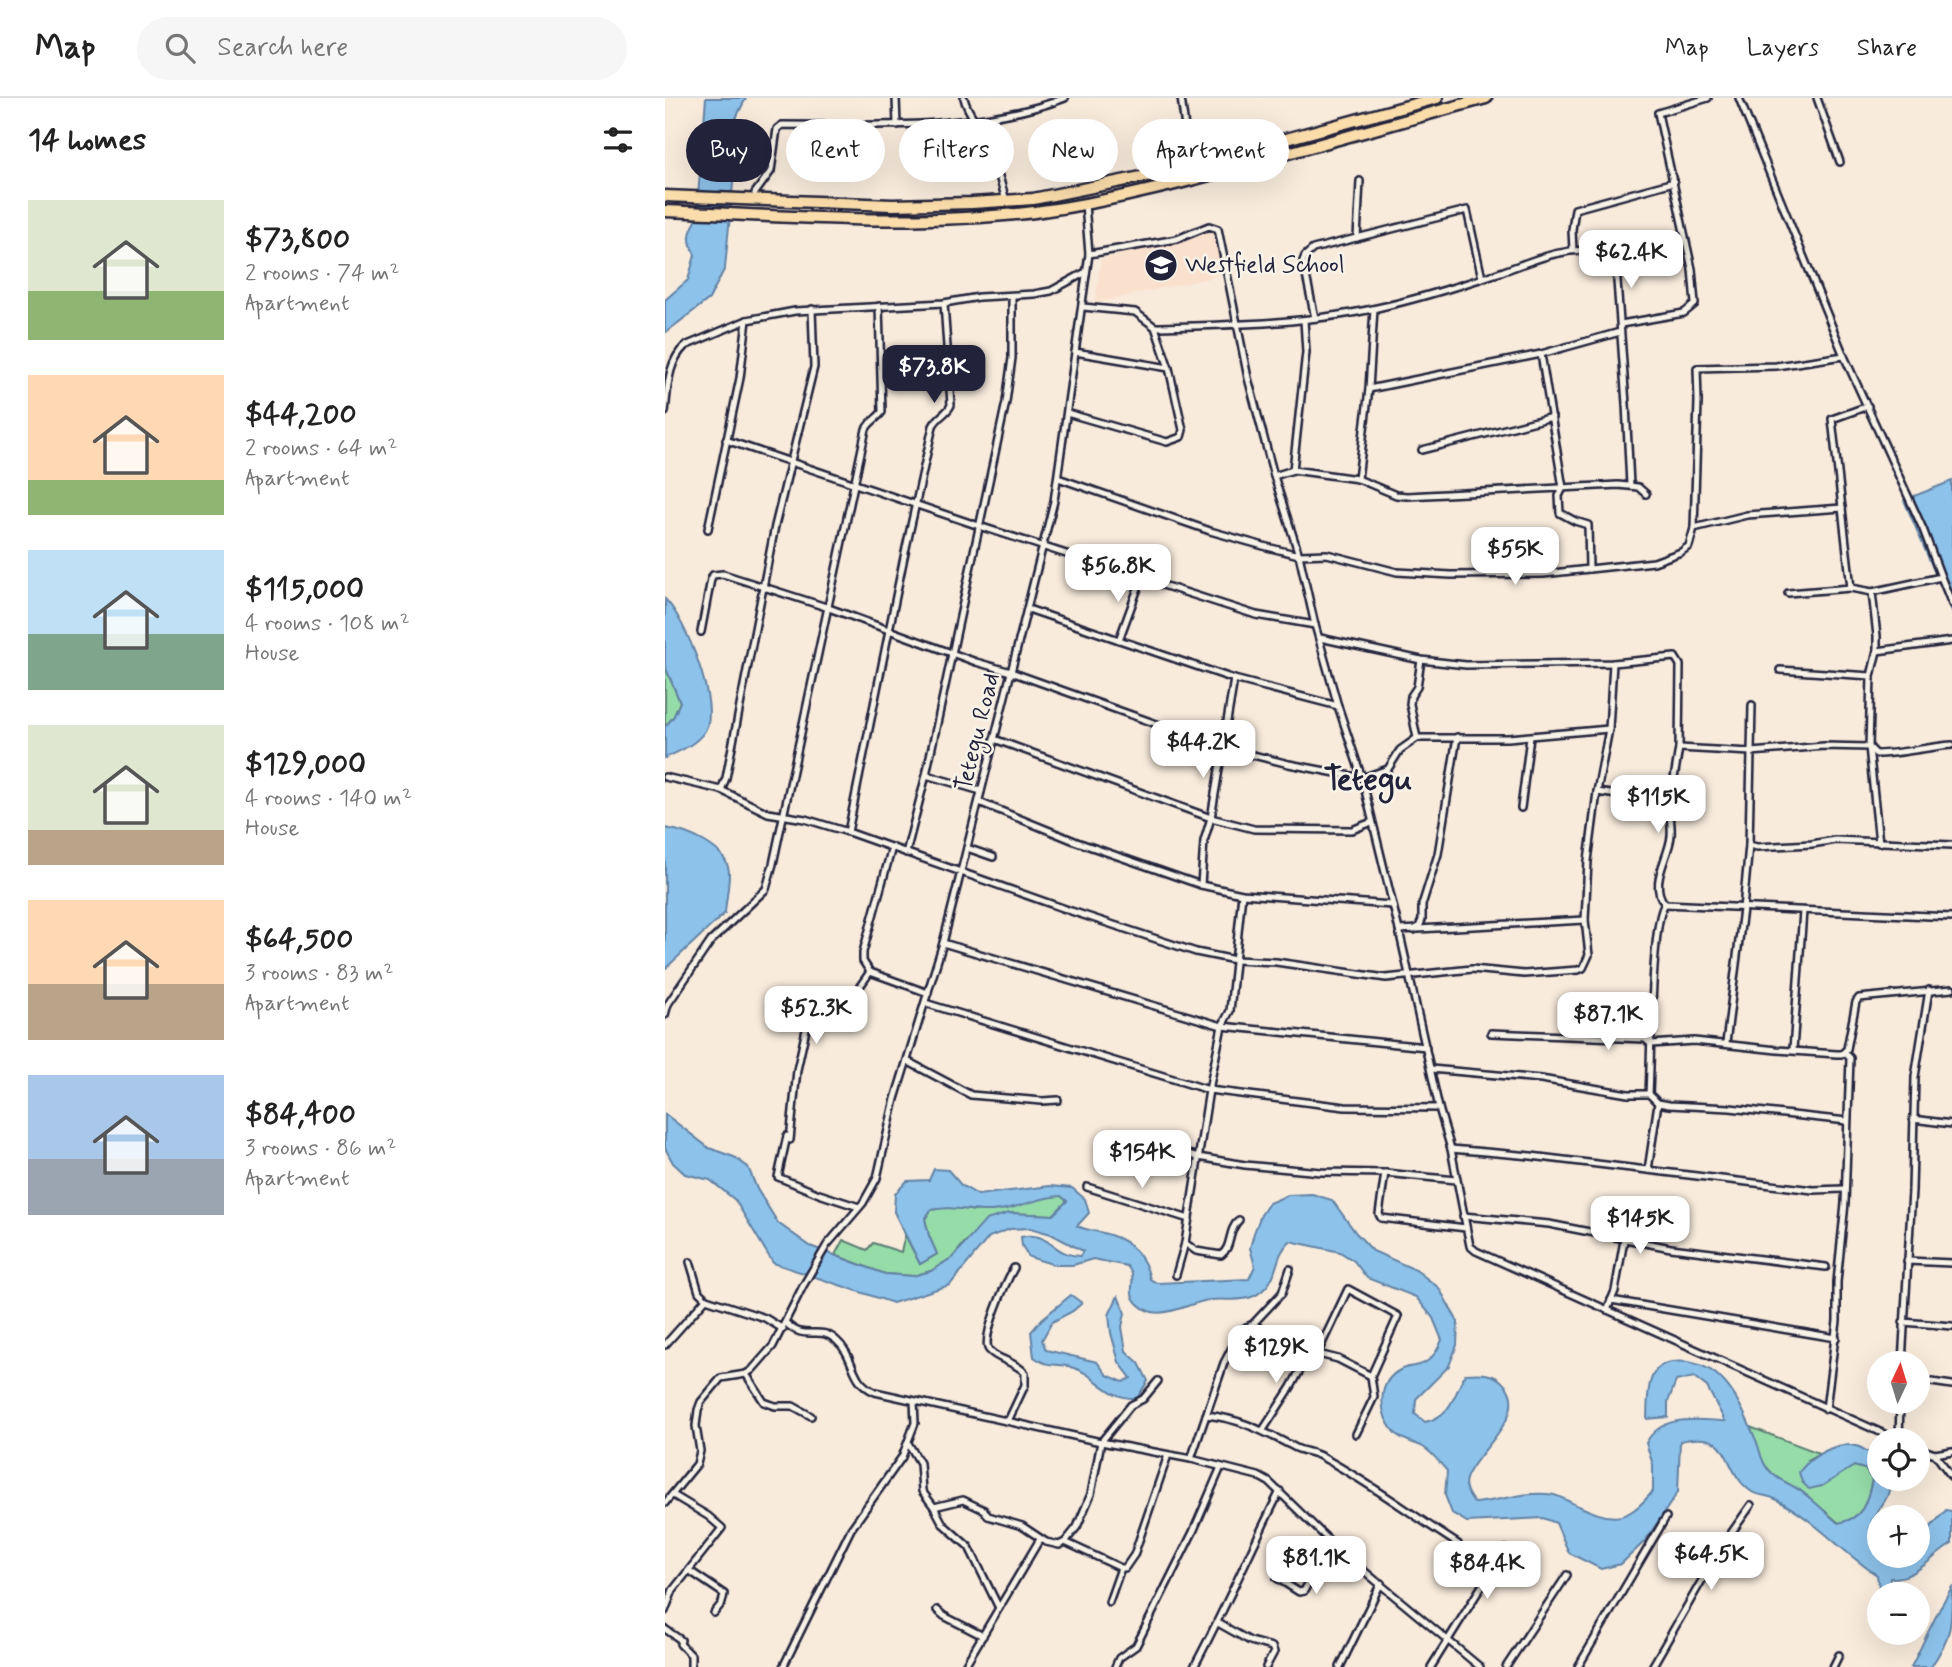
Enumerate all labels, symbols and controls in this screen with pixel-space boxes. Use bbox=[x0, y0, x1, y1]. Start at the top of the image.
search box bbox=[137, 17, 627, 80]
text: Map bbox=[35, 26, 95, 70]
icon: search bbox=[161, 29, 199, 67]
text: Search here bbox=[217, 31, 348, 65]
text: Map bbox=[1665, 33, 1709, 64]
text: Layers bbox=[1747, 33, 1819, 64]
text: Share bbox=[1857, 33, 1917, 64]
chip: Buy bbox=[686, 119, 772, 182]
chip: Rent bbox=[786, 119, 885, 182]
chip: Filters bbox=[899, 119, 1014, 182]
chip: New bbox=[1028, 119, 1118, 182]
chip: Apartment bbox=[1132, 119, 1289, 182]
text: 14 homes bbox=[28, 121, 146, 160]
icon: filters bbox=[599, 121, 637, 159]
text: $73,800 bbox=[245, 220, 350, 259]
icon: home bbox=[84, 228, 168, 312]
pin: $62.4K bbox=[1574, 230, 1688, 290]
text: $62.4K bbox=[1595, 238, 1667, 268]
school or university icon: Westfield School bbox=[1142, 246, 1180, 284]
place label: Westfield School bbox=[1185, 250, 1345, 281]
text: 2 rooms · 74 m² bbox=[245, 259, 400, 289]
text: Apartment bbox=[245, 289, 350, 319]
pin: $73.8K bbox=[877, 345, 991, 405]
text: $73.8K bbox=[898, 353, 970, 383]
text: $44,200 bbox=[245, 395, 357, 434]
icon: home bbox=[84, 403, 168, 487]
text: 2 rooms · 64 m² bbox=[245, 434, 397, 464]
text: Apartment bbox=[245, 464, 350, 494]
pin: $55K bbox=[1474, 528, 1556, 587]
text: $55K bbox=[1487, 535, 1543, 565]
pin: $56.8K bbox=[1061, 545, 1175, 604]
text: $56.8K bbox=[1081, 552, 1155, 582]
text: $115,000 bbox=[245, 570, 364, 609]
icon: home bbox=[84, 578, 168, 662]
text: 4 rooms · 108 m² bbox=[245, 609, 410, 639]
text: House bbox=[245, 639, 299, 669]
street label: Tetegu Road bbox=[948, 670, 1010, 795]
pin: $44.2K bbox=[1146, 720, 1260, 780]
text: $44.2K bbox=[1166, 728, 1240, 758]
text: $129,000 bbox=[245, 745, 366, 784]
icon: home bbox=[84, 753, 168, 837]
district label: Tetegu bbox=[1324, 759, 1412, 804]
pin: $115K bbox=[1609, 776, 1707, 835]
text: $115K bbox=[1627, 783, 1689, 813]
text: 4 rooms · 140 m² bbox=[245, 784, 412, 814]
text: House bbox=[245, 814, 299, 844]
text: $64,500 bbox=[245, 920, 353, 959]
icon: home bbox=[84, 928, 168, 1012]
text: 3 rooms · 83 m² bbox=[245, 959, 393, 989]
pin: $52.3K bbox=[759, 986, 873, 1046]
text: Apartment bbox=[245, 989, 350, 1019]
pin: $87.1K bbox=[1551, 992, 1665, 1052]
text: $52.3K bbox=[781, 994, 851, 1024]
text: $87.1K bbox=[1573, 1000, 1643, 1030]
text: $84,400 bbox=[245, 1095, 356, 1134]
icon: home bbox=[84, 1103, 168, 1187]
pin: $154K bbox=[1093, 1130, 1191, 1190]
text: 3 rooms · 86 m² bbox=[245, 1134, 396, 1164]
text: $154K bbox=[1109, 1138, 1175, 1168]
text: Apartment bbox=[245, 1164, 350, 1194]
pin: $145K bbox=[1591, 1196, 1689, 1256]
text: $145K bbox=[1607, 1204, 1673, 1234]
pin: $129K bbox=[1227, 1326, 1325, 1385]
text: $129K bbox=[1244, 1333, 1308, 1363]
north arrow bbox=[1867, 1351, 1930, 1414]
map controls bbox=[1867, 1351, 1930, 1645]
button: locate bbox=[1867, 1428, 1930, 1491]
button: + bbox=[1867, 1505, 1930, 1568]
pin: $64.5K bbox=[1654, 1532, 1768, 1592]
pin: $81.1K bbox=[1259, 1536, 1373, 1596]
text: $64.5K bbox=[1674, 1540, 1748, 1570]
pin: $84.4K bbox=[1430, 1542, 1544, 1601]
text: $81.1K bbox=[1282, 1544, 1350, 1574]
text: $84.4K bbox=[1450, 1549, 1524, 1579]
button: − bbox=[1867, 1582, 1930, 1645]

